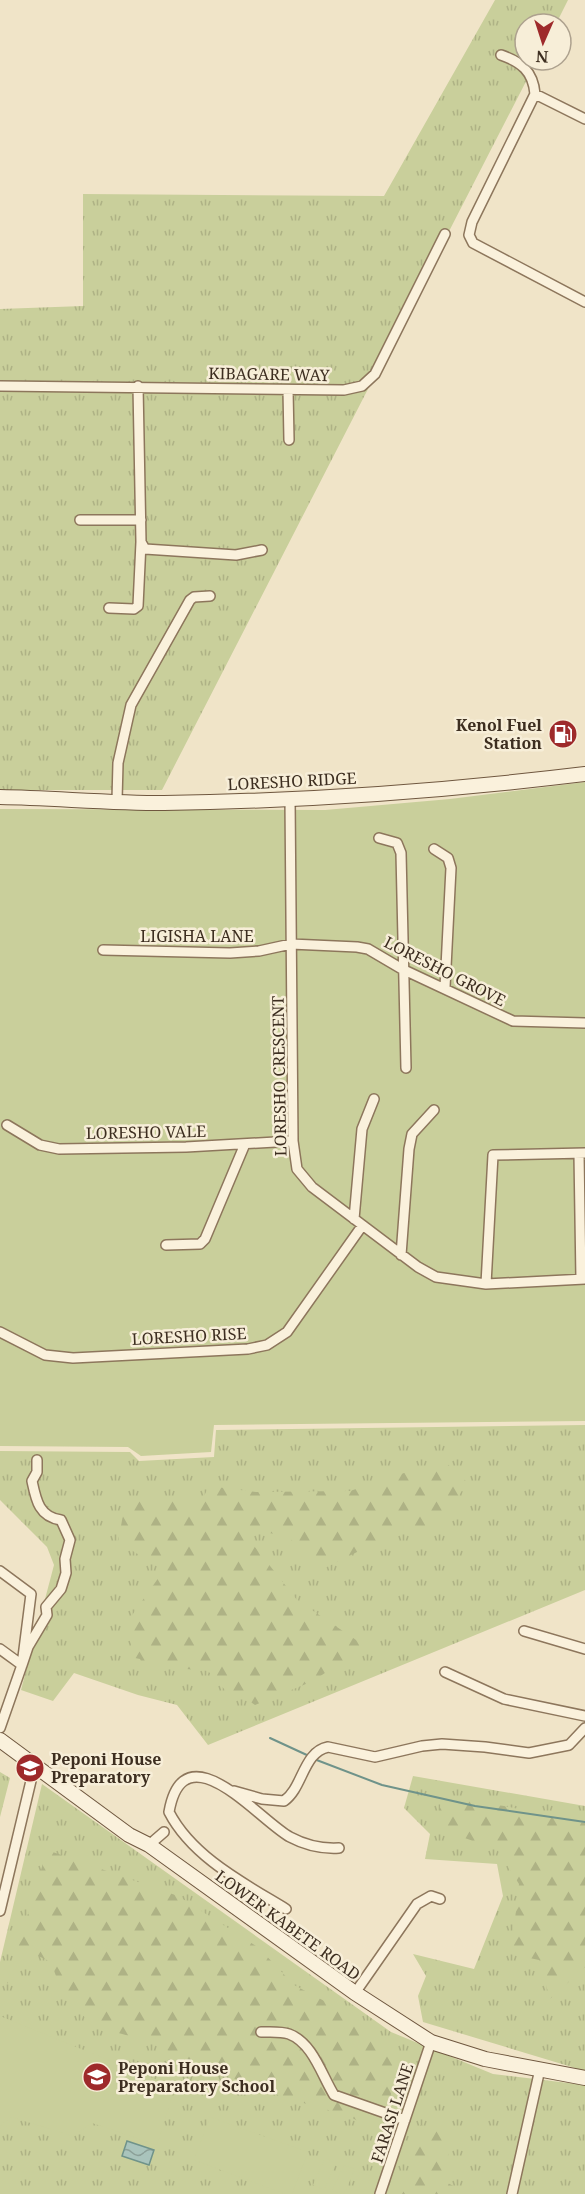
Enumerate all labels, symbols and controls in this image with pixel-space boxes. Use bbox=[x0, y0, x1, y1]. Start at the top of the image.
north arrow bbox=[513, 12, 573, 72]
text: N bbox=[535, 46, 549, 68]
street label: KIBAGARE WAY bbox=[208, 362, 331, 386]
place label: Kenol Fuel Station bbox=[456, 714, 542, 754]
fuel station icon: Kenol Fuel Station bbox=[547, 718, 579, 750]
street label: LORESHO RIDGE bbox=[227, 767, 357, 795]
street label: LIGISHA LANE bbox=[140, 925, 254, 947]
street label: LORESHO GROVE bbox=[380, 931, 510, 1011]
street label: LORESHO CRESCENT bbox=[267, 995, 291, 1156]
street label: LORESHO VALE bbox=[86, 1120, 206, 1144]
street label: LORESHO RISE bbox=[131, 1322, 247, 1350]
place label: Peponi House Preparatory bbox=[51, 1748, 161, 1788]
school or university icon: Peponi House Preparatory bbox=[14, 1752, 46, 1784]
street label: LOWER KABETE ROAD bbox=[211, 1865, 365, 1985]
place label: Peponi House Preparatory School bbox=[118, 2057, 275, 2097]
street label: FARASI LANE bbox=[366, 2060, 418, 2166]
school or university icon: Peponi House Preparatory School bbox=[81, 2061, 113, 2093]

